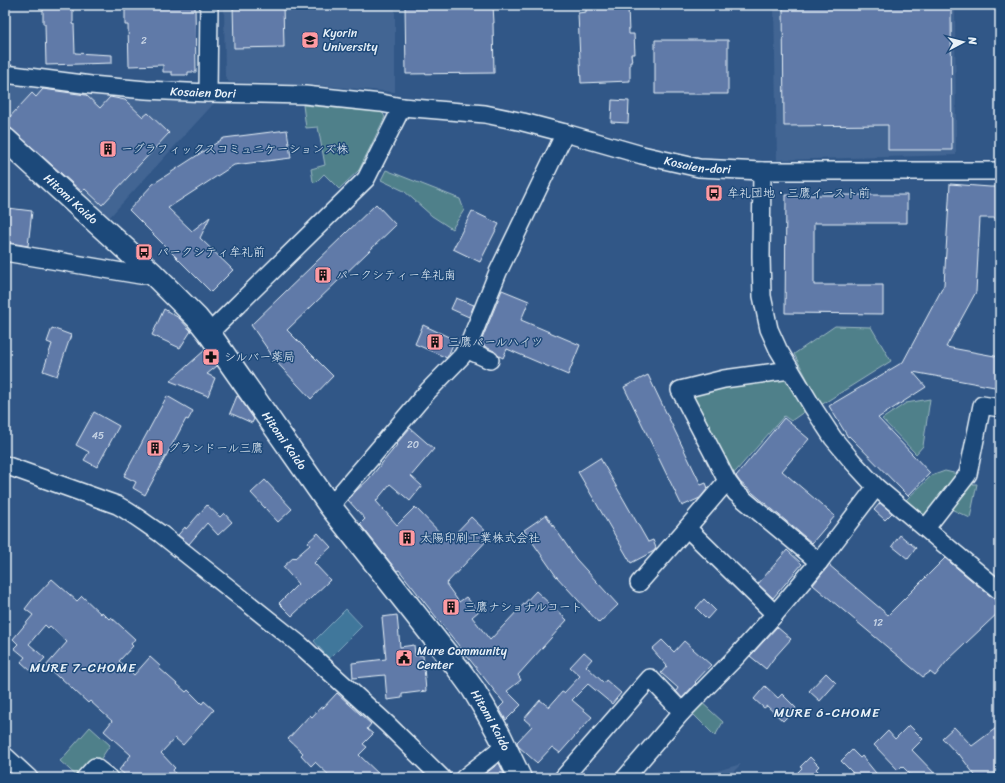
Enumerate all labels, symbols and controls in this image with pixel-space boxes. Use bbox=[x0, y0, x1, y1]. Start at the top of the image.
place label: Kyorin University bbox=[323, 22, 378, 58]
north arrow bbox=[943, 22, 983, 62]
school or university icon: Kyorin University bbox=[300, 30, 320, 50]
house number: 2 bbox=[141, 32, 147, 50]
text: N bbox=[962, 35, 982, 46]
street label: Kosaien Dori bbox=[170, 80, 237, 105]
place label: ーグラフィックスコミュニケーションズ株 bbox=[121, 138, 348, 160]
building icon: ーグラフィックスコミュニケーションズ株 bbox=[98, 139, 118, 159]
street label: Kosaien-dori bbox=[662, 149, 732, 181]
street label: Hitomi Kaido bbox=[38, 168, 103, 230]
place label: 牟礼団地・三鷹イースト前 bbox=[727, 182, 870, 204]
bus stop icon: 牟礼団地・三鷹イースト前 bbox=[704, 183, 724, 203]
place label: パークシティ牟礼前 bbox=[157, 241, 265, 263]
bus stop icon: パークシティ牟礼前 bbox=[134, 242, 154, 262]
place label: パークシティー牟礼南 bbox=[336, 264, 456, 286]
building icon: パークシティー牟礼南 bbox=[313, 265, 333, 285]
place label: 三鷹パールハイツ bbox=[448, 331, 543, 353]
building icon: 三鷹パールハイツ bbox=[425, 332, 445, 352]
place label: シルバー薬局 bbox=[224, 346, 295, 368]
pharmacy icon: シルバー薬局 bbox=[201, 347, 221, 367]
street label: Hitomi Kaido bbox=[256, 406, 313, 475]
house number: 45 bbox=[92, 427, 104, 445]
house number: 20 bbox=[407, 436, 419, 454]
place label: グランドール三鷹 bbox=[168, 437, 263, 459]
building icon: グランドール三鷹 bbox=[145, 438, 165, 458]
place label: 太陽印刷工業株式会社 bbox=[420, 527, 540, 549]
building icon: 太陽印刷工業株式会社 bbox=[397, 528, 417, 548]
place label: 三鷹ナショナルコート bbox=[464, 596, 583, 618]
building icon: 三鷹ナショナルコート bbox=[441, 597, 461, 617]
house number: 12 bbox=[873, 614, 883, 632]
place label: Mure Community Center bbox=[417, 640, 508, 676]
public building icon: Mure Community Center bbox=[394, 648, 414, 668]
district label: MURE 7-CHOME bbox=[30, 656, 136, 679]
street label: Hitomi Kaido bbox=[465, 685, 517, 755]
district label: MURE 6-CHOME bbox=[774, 701, 880, 724]

